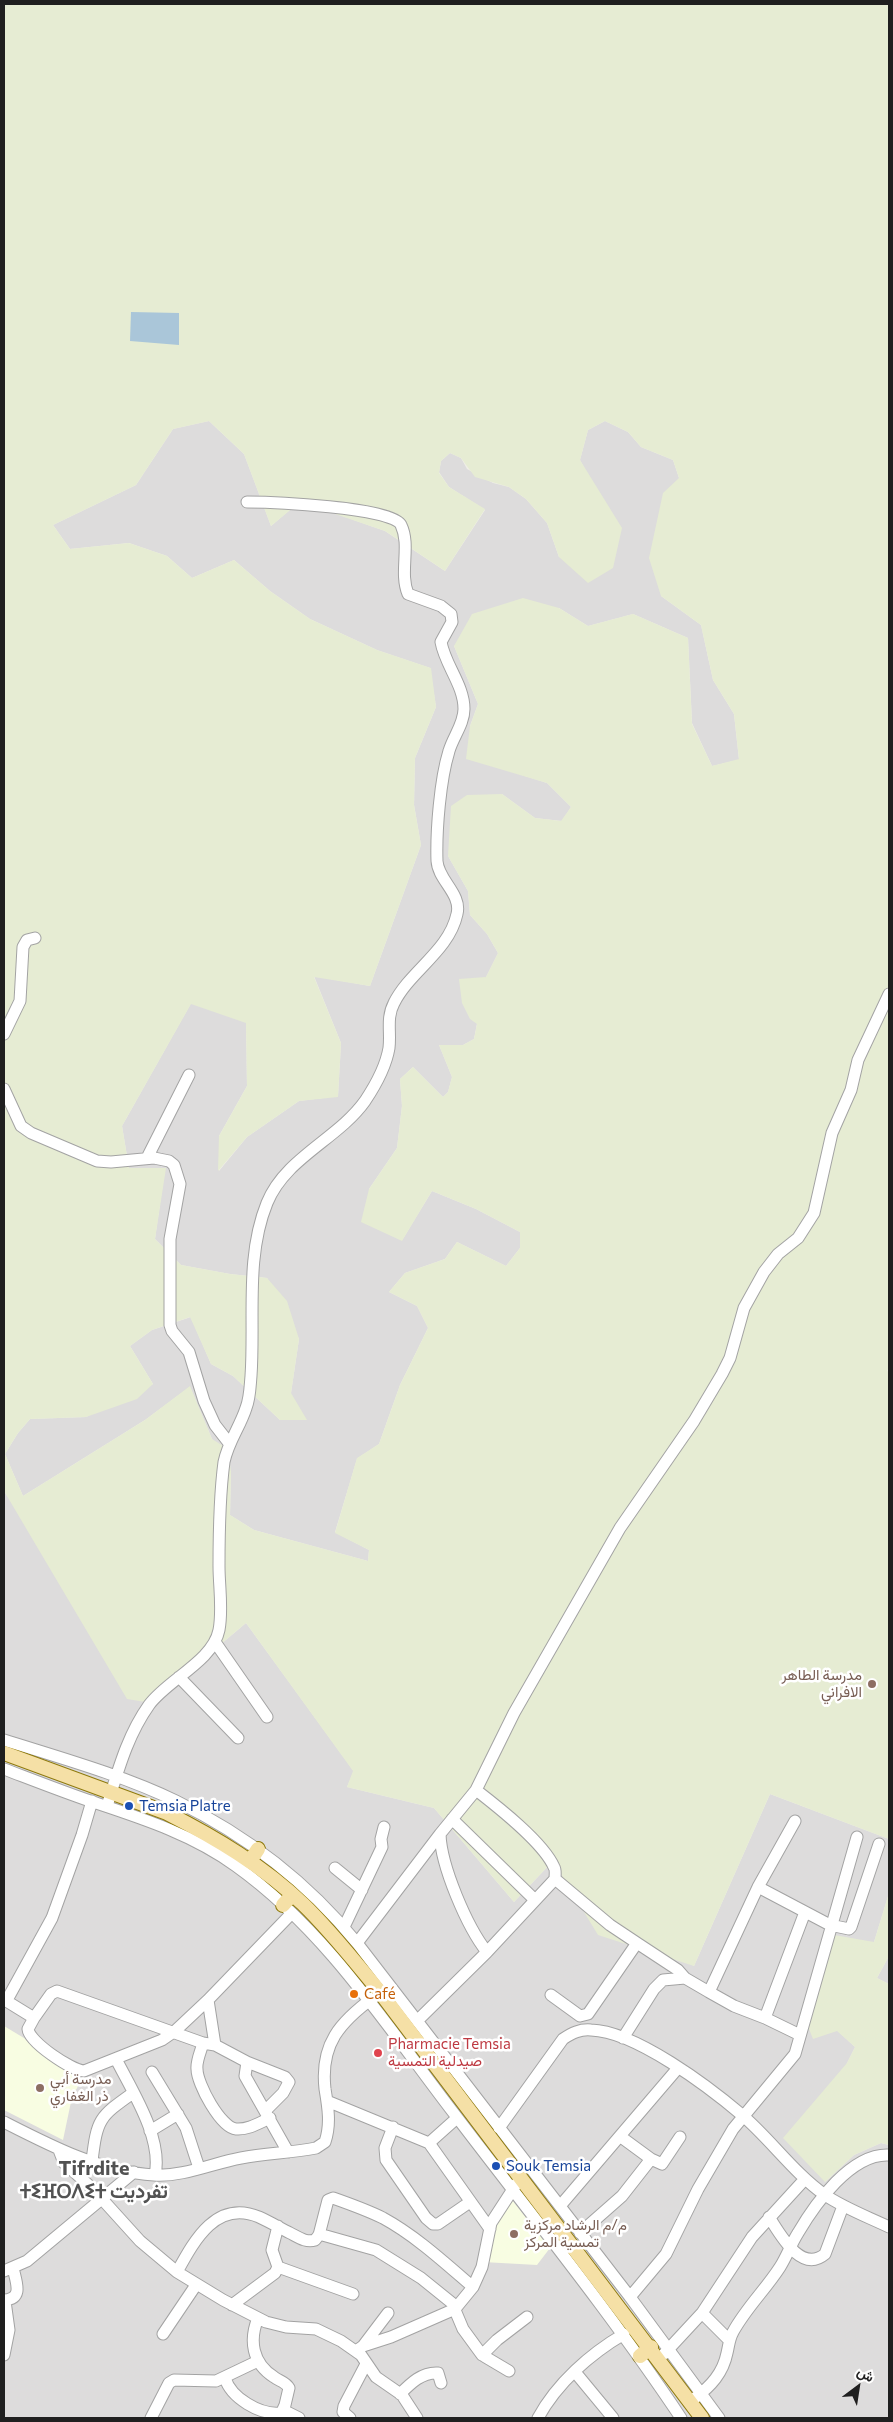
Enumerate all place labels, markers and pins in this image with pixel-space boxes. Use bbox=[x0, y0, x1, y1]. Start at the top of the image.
place label: مدرسة الطاهر الافراني bbox=[782, 1666, 862, 1701]
marker: مدرسة الطاهر الافراني bbox=[866, 1678, 878, 1690]
place label: Temsia Platre bbox=[139, 1797, 231, 1815]
marker: Temsia Platre bbox=[123, 1800, 135, 1812]
place label: Café bbox=[364, 1985, 396, 2003]
marker: Café bbox=[348, 1988, 360, 2000]
place label: Pharmacie Temsia صيدلية التمسية bbox=[388, 2035, 511, 2070]
marker: Pharmacie Temsia صيدلية التمسية bbox=[372, 2047, 384, 2059]
place label: مدرسة أبي ذر الغفاري bbox=[50, 2070, 111, 2105]
marker: مدرسة أبي ذر الغفاري bbox=[34, 2082, 46, 2094]
place label: Souk Temsia bbox=[506, 2157, 591, 2175]
marker: Souk Temsia bbox=[490, 2160, 502, 2172]
place label: م/م الرشاد مركزية تمسية المركز bbox=[524, 2216, 627, 2251]
marker: م/م الرشاد مركزية تمسية المركز bbox=[508, 2228, 520, 2240]

